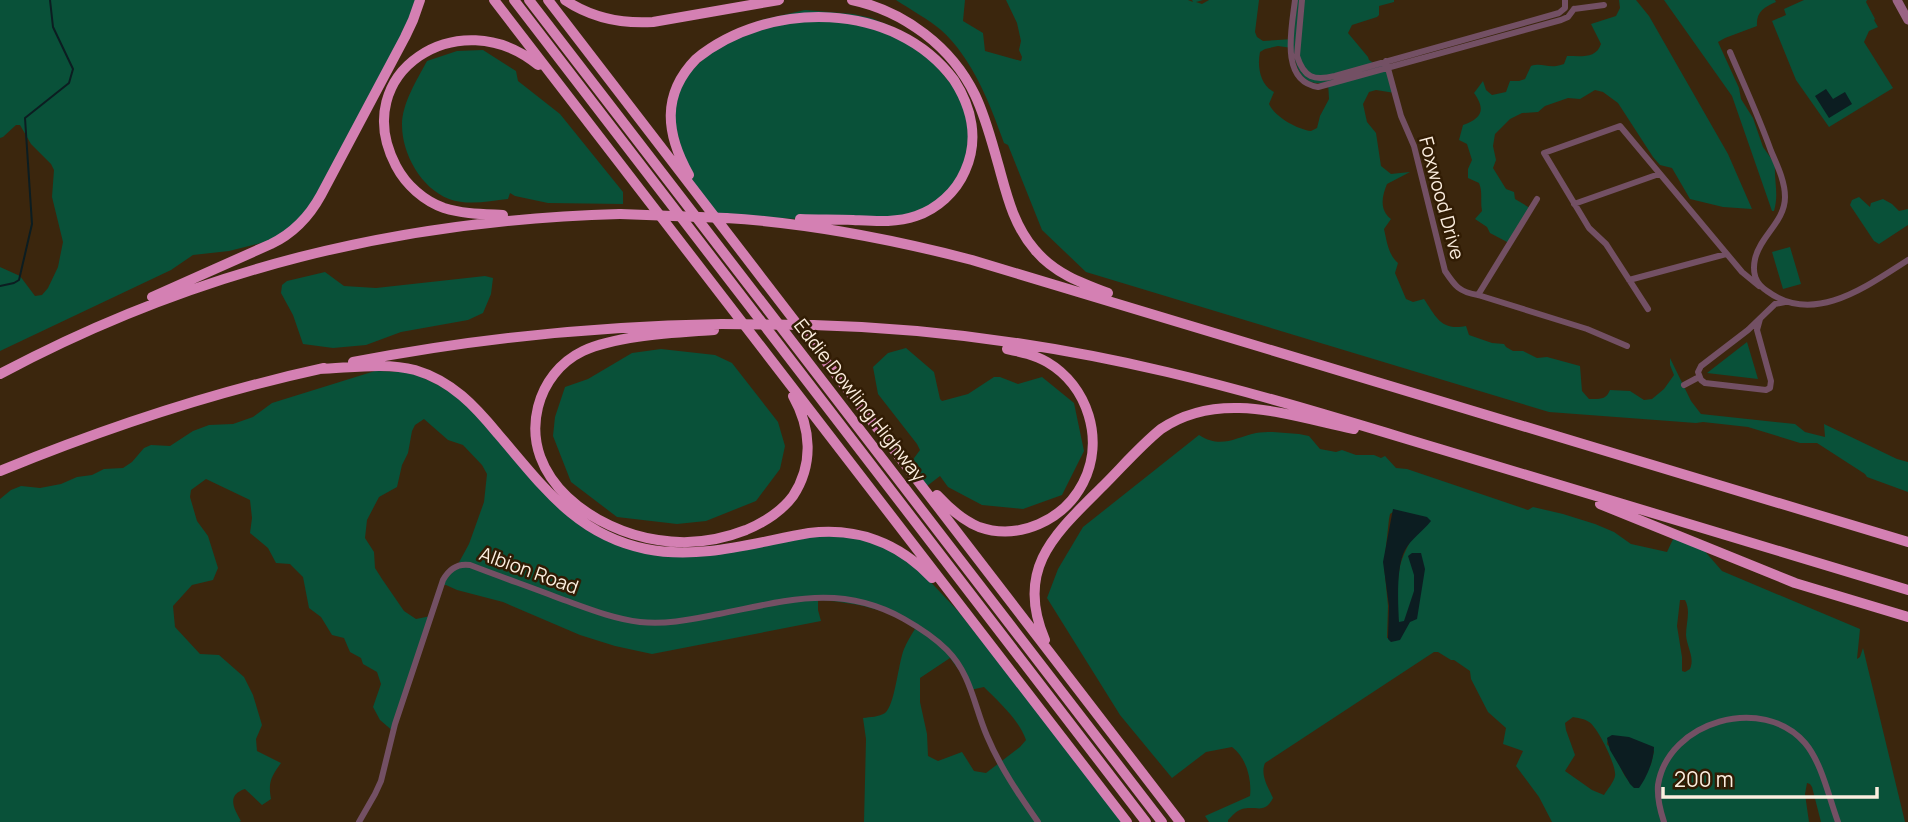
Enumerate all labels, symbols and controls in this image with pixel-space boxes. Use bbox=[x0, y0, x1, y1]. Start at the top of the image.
street label: Foxwood Drive bbox=[1413, 134, 1471, 262]
street label: Eddie Dowling Highway bbox=[788, 313, 932, 487]
street label: Albion Road bbox=[476, 540, 582, 600]
scale bar bbox=[1663, 756, 1876, 800]
text: 200 m bbox=[1674, 765, 1734, 793]

